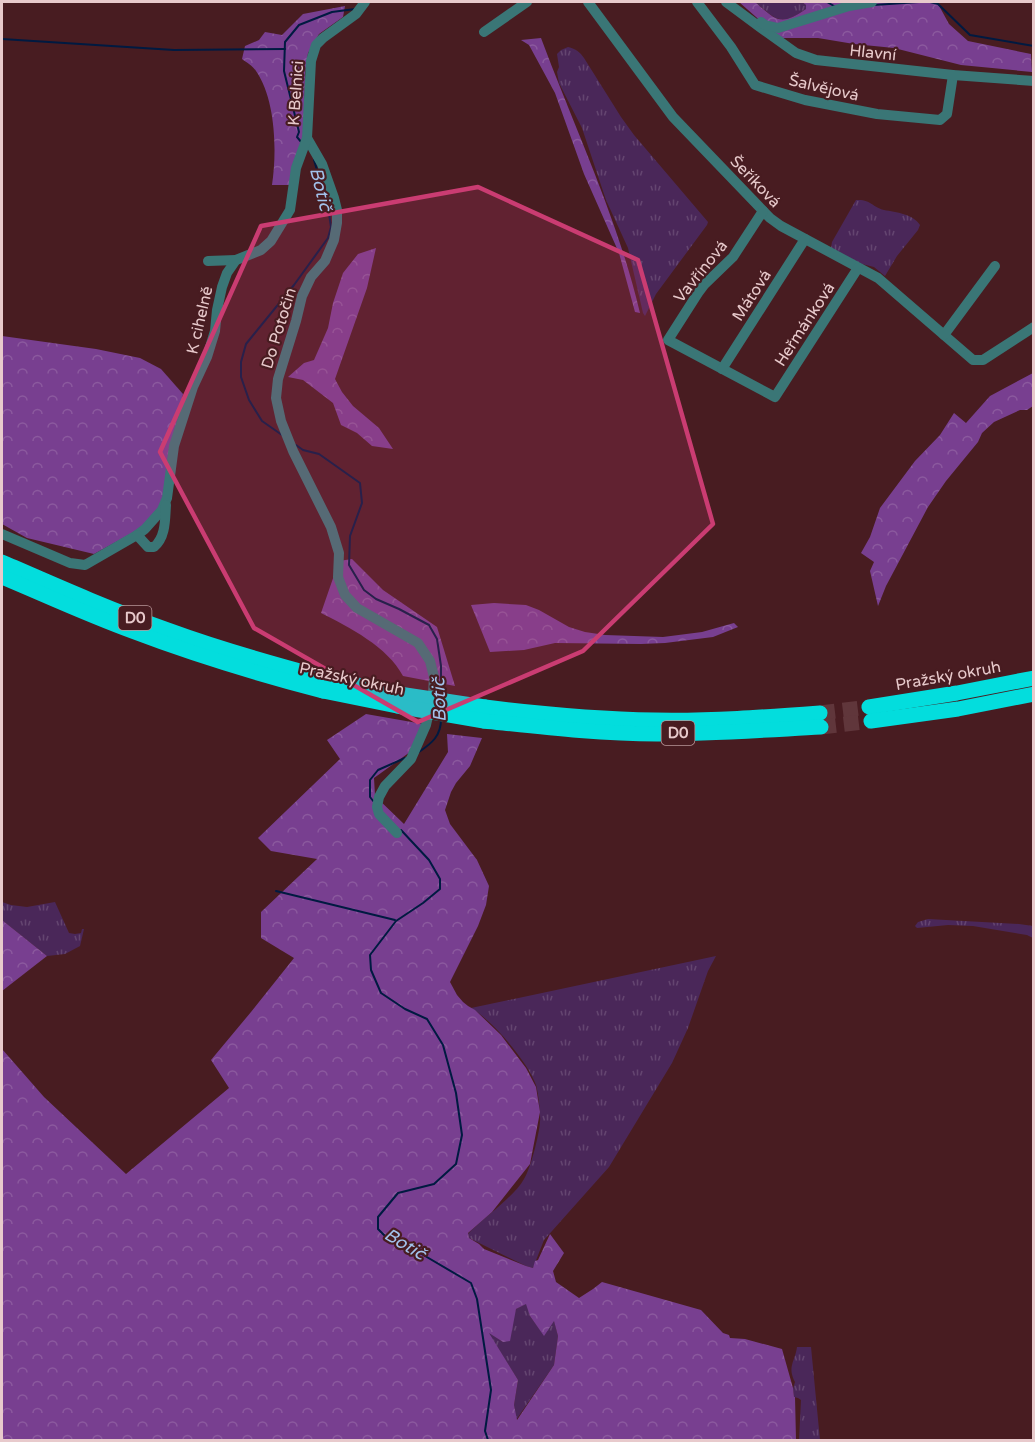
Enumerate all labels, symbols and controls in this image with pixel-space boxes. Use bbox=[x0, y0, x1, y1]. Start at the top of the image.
street label: Hlavní bbox=[848, 41, 897, 65]
street label: K Belnici bbox=[284, 60, 308, 126]
street label: Šalvějová bbox=[787, 70, 861, 106]
street label: Šeříková bbox=[726, 152, 785, 212]
water label: Botič bbox=[305, 165, 338, 215]
street label: Vavřínová bbox=[670, 236, 732, 307]
street label: Mátová bbox=[728, 266, 776, 325]
street label: Heřmánková bbox=[770, 279, 839, 370]
street label: K cihelně bbox=[182, 284, 217, 356]
street label: Do Potočin bbox=[257, 285, 301, 371]
road number: D0 bbox=[118, 606, 152, 630]
street label: Pražský okruh bbox=[894, 657, 1003, 695]
street label: Pražský okruh bbox=[297, 658, 406, 700]
water label: Botič bbox=[427, 675, 451, 722]
road number: D0 bbox=[662, 721, 694, 745]
water label: Botič bbox=[380, 1223, 432, 1266]

